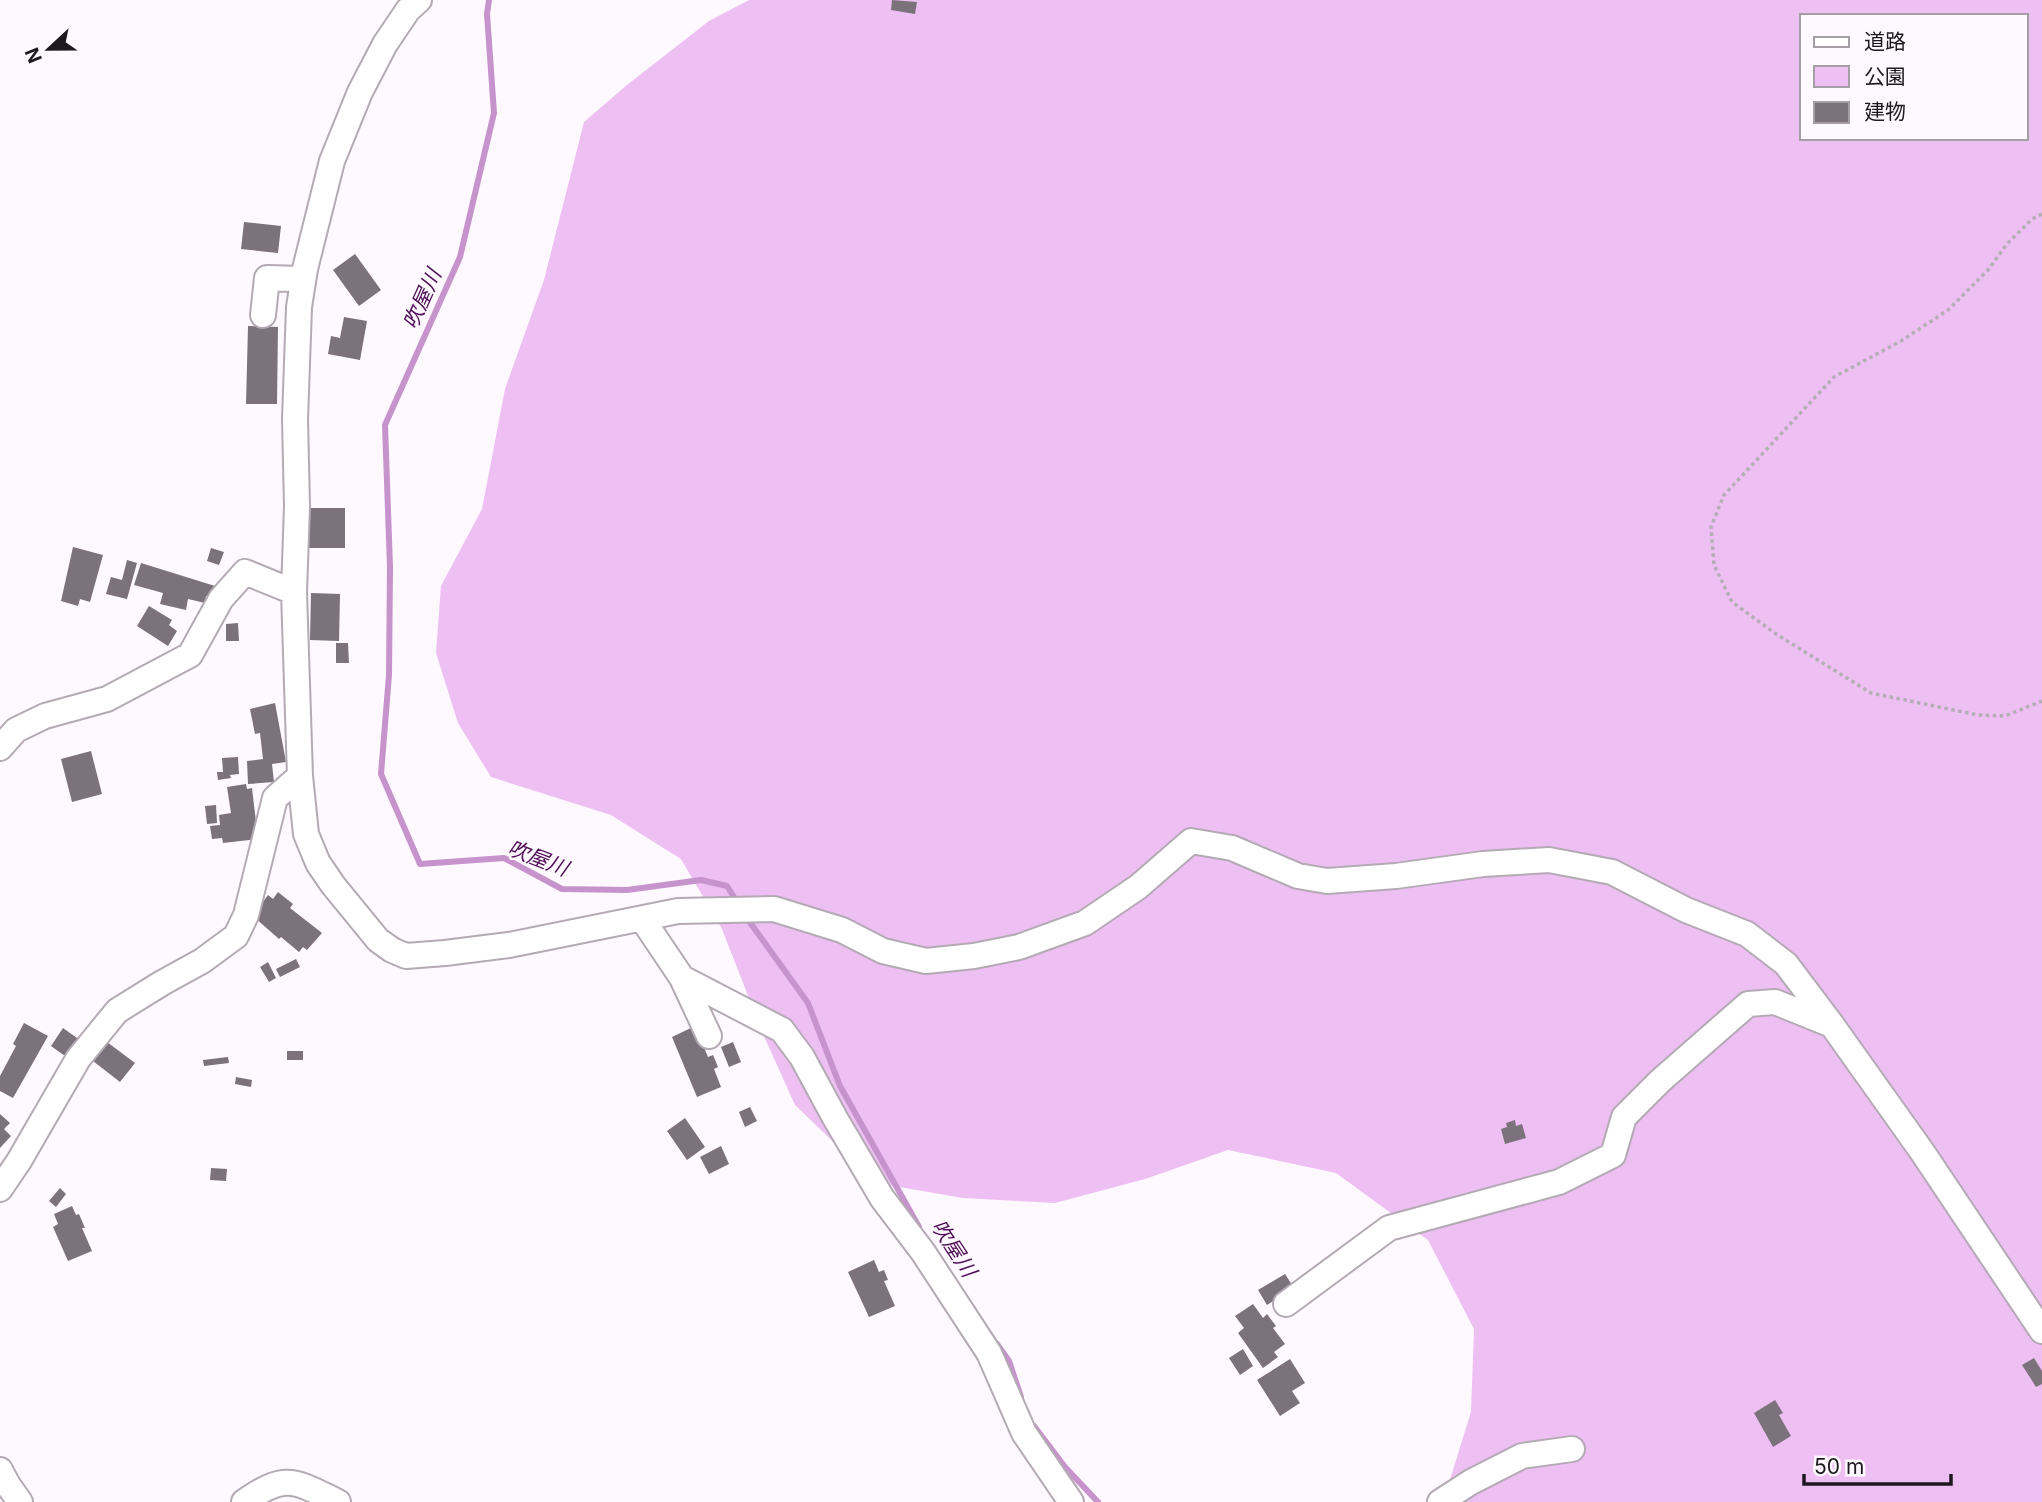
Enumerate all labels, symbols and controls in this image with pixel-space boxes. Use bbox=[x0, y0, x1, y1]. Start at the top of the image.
north arrow bbox=[14, 14, 84, 84]
legend bbox=[1800, 14, 2028, 140]
text: 道路 bbox=[1864, 29, 1906, 54]
text: N bbox=[20, 44, 47, 66]
text: 公園 bbox=[1864, 64, 1906, 89]
text: 建物 bbox=[1864, 99, 1906, 124]
water label: 吹屋川 bbox=[398, 263, 447, 333]
water label: 吹屋川 bbox=[504, 835, 574, 882]
water label: 吹屋川 bbox=[926, 1215, 983, 1283]
scale bar bbox=[1804, 1442, 1951, 1486]
text: 50 m bbox=[1814, 1454, 1864, 1479]

